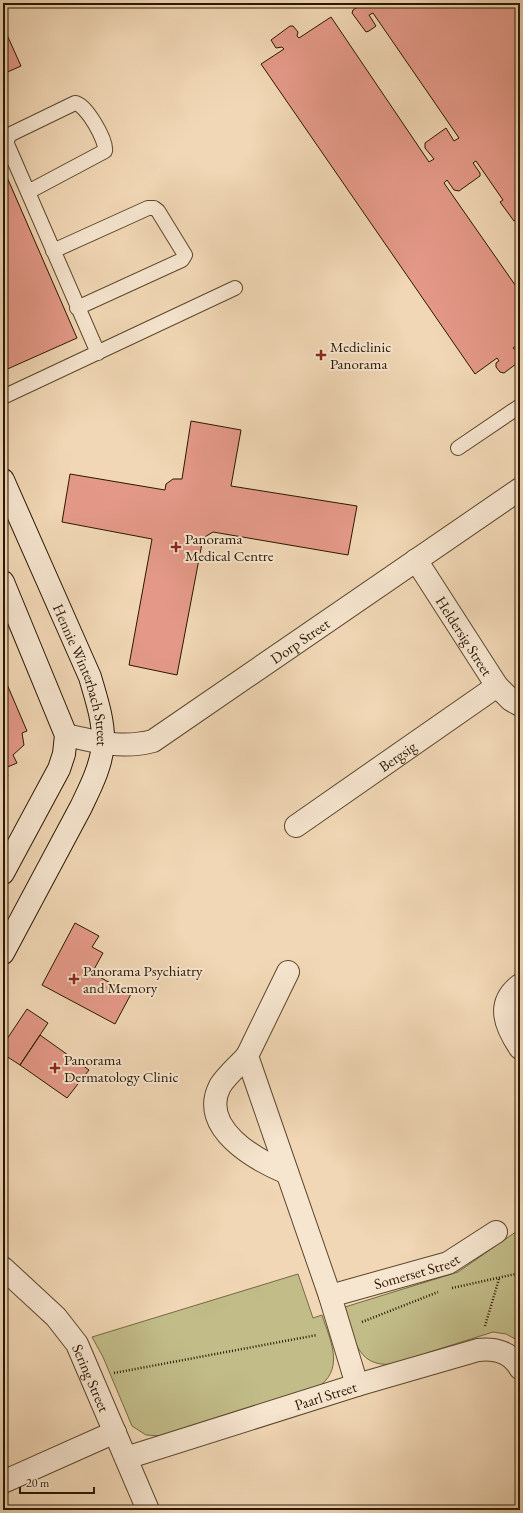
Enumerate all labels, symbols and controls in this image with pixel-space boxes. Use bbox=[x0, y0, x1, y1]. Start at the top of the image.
place label: Mediclinic Panorama bbox=[330, 337, 391, 373]
marker: Mediclinic Panorama bbox=[315, 349, 327, 361]
place label: Panorama Medical Centre bbox=[185, 529, 274, 565]
marker: Panorama Medical Centre bbox=[170, 541, 182, 553]
street label: Heldersig Street bbox=[432, 592, 497, 679]
street label: Hennie Winterbach Street bbox=[49, 600, 113, 747]
street label: Dorp Street bbox=[266, 613, 333, 667]
street label: Bergsig bbox=[375, 736, 420, 775]
place label: Panorama Psychiatry and Memory bbox=[83, 961, 203, 997]
marker: Panorama Psychiatry and Memory bbox=[68, 973, 80, 985]
place label: Panorama Dermatology Clinic bbox=[64, 1050, 178, 1086]
marker: Panorama Dermatology Clinic bbox=[49, 1062, 61, 1074]
street label: Somerset Street bbox=[372, 1249, 463, 1293]
street label: Sering Street bbox=[69, 1341, 114, 1415]
street label: Paarl Street bbox=[292, 1376, 359, 1414]
scale bar bbox=[20, 1469, 94, 1495]
text: 20 m bbox=[26, 1475, 50, 1491]

